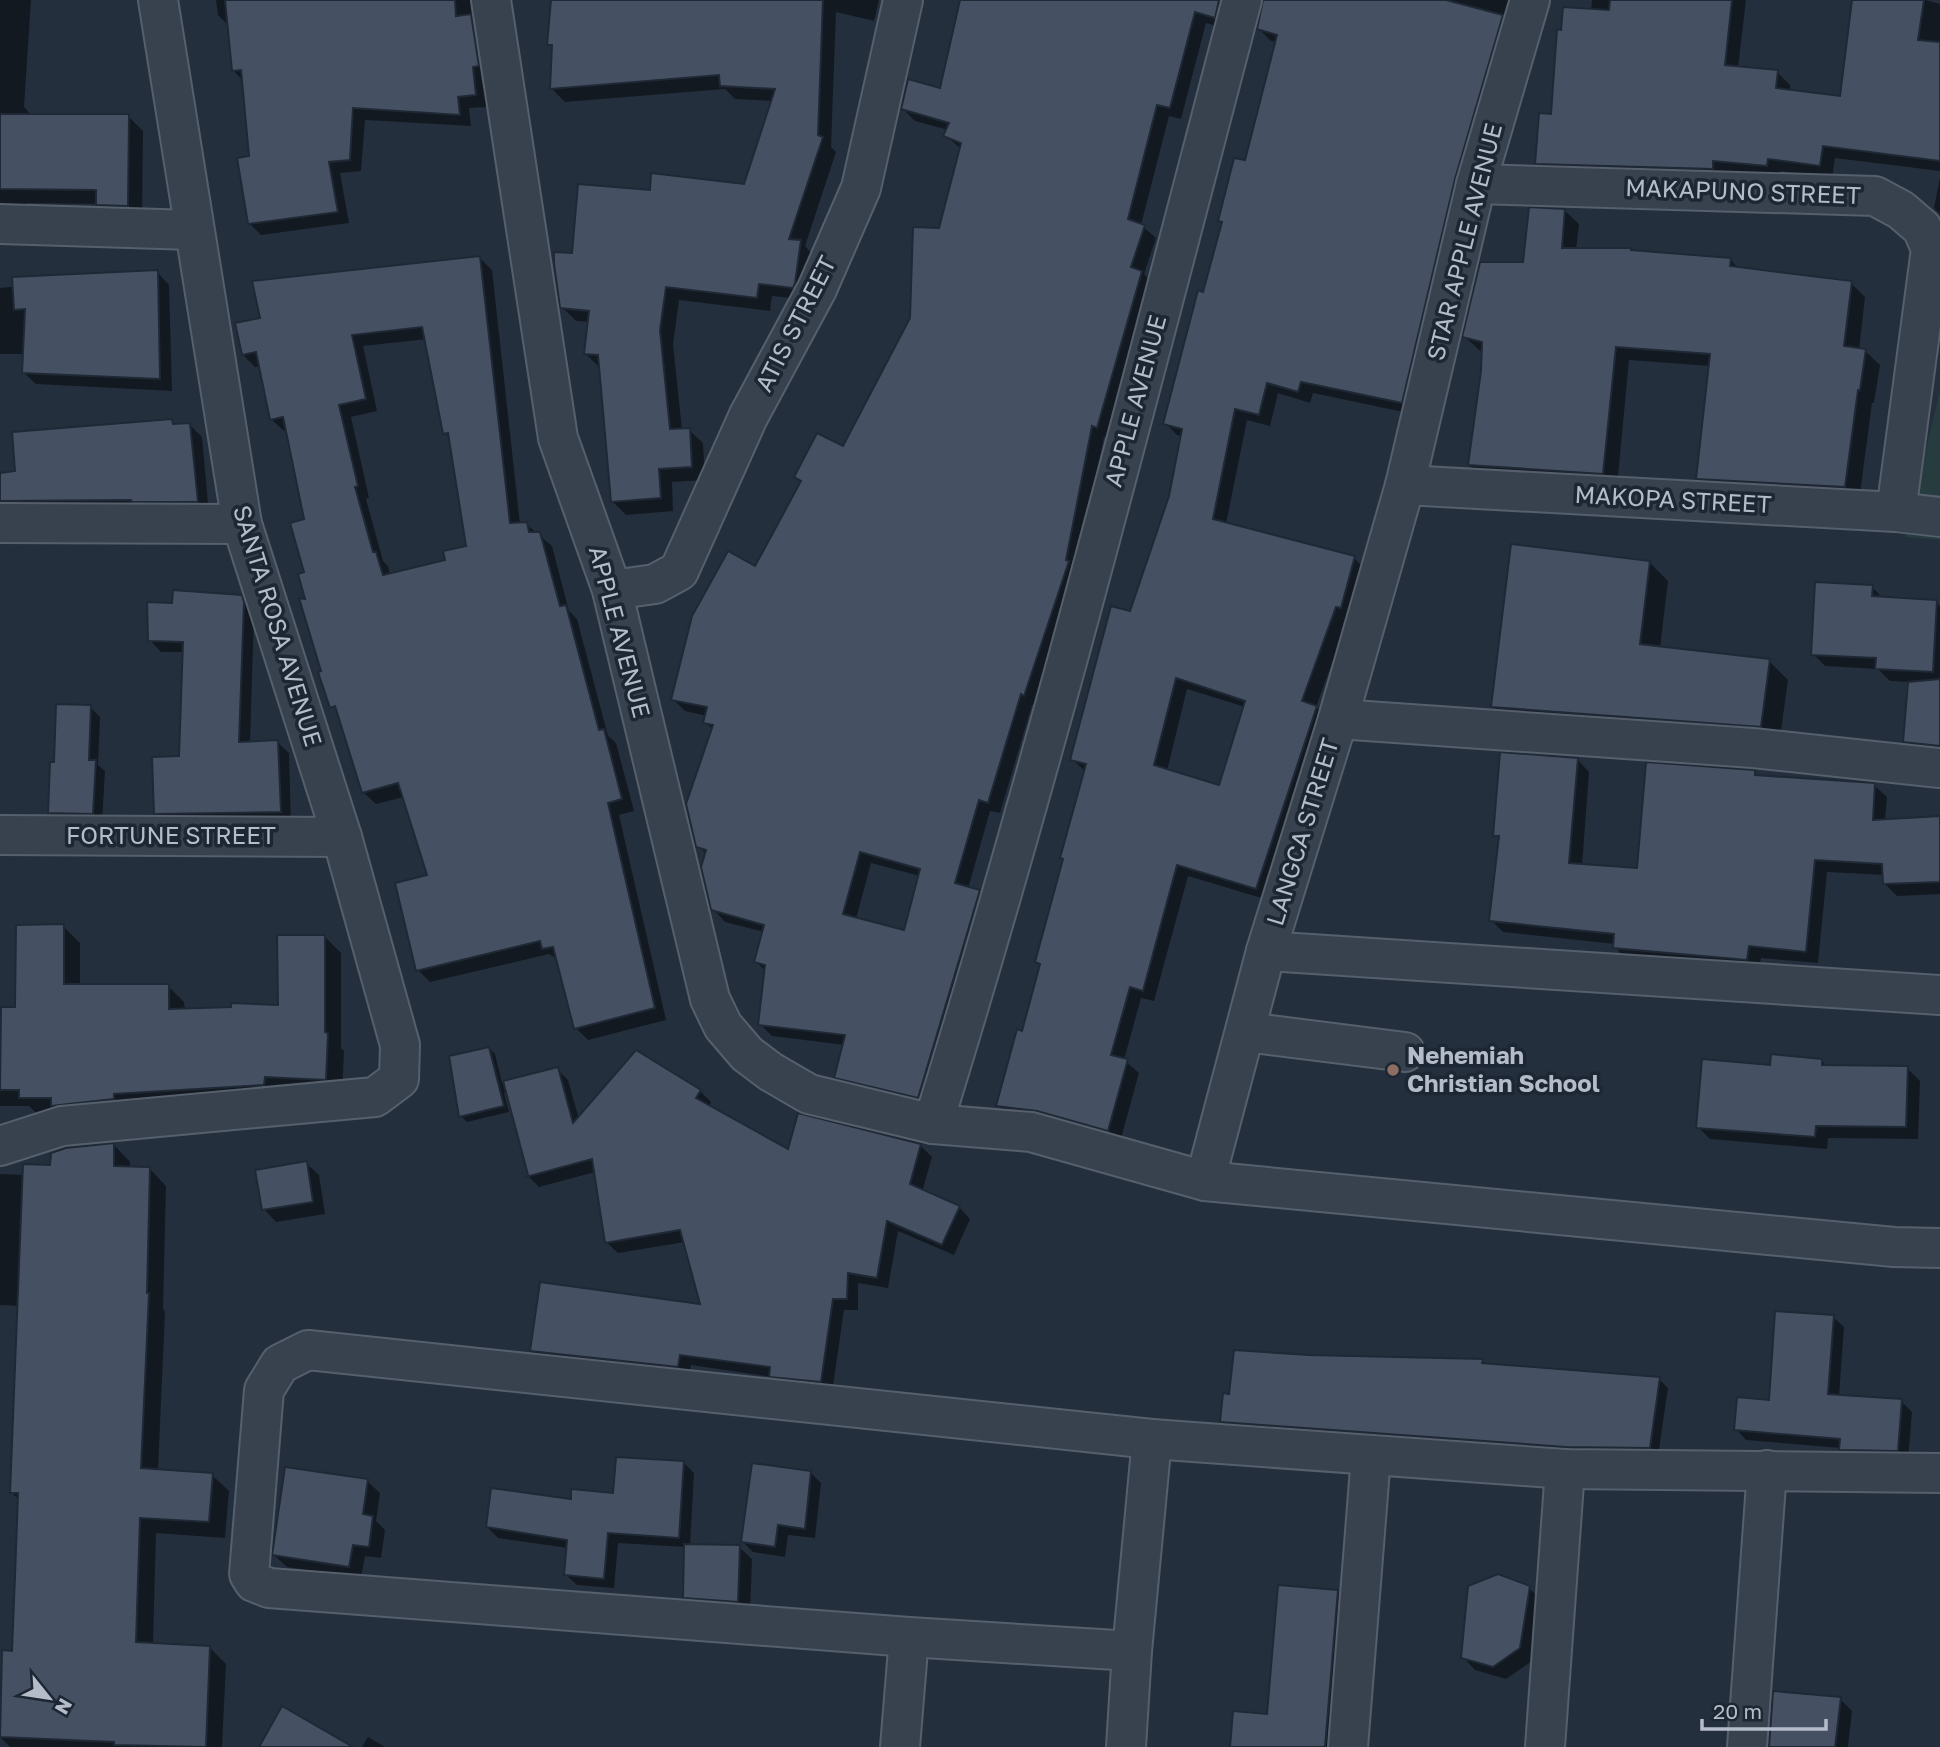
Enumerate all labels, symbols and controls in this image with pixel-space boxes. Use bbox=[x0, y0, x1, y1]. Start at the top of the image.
street label: STAR APPLE AVENUE bbox=[1420, 120, 1507, 363]
street label: MAKAPUNO STREET bbox=[1625, 172, 1861, 209]
street label: ATIS STREET bbox=[748, 250, 841, 396]
street label: APPLE AVENUE bbox=[1098, 311, 1171, 490]
street label: MAKOPA STREET bbox=[1574, 479, 1772, 518]
street label: SANTA ROSA AVENUE bbox=[228, 501, 329, 750]
street label: APPLE AVENUE bbox=[584, 542, 657, 721]
street label: LANGCA STREET bbox=[1259, 734, 1344, 929]
street label: FORTUNE STREET bbox=[66, 820, 276, 849]
place label: Nehemiah Christian School bbox=[1407, 1040, 1600, 1097]
marker: Nehemiah Christian School bbox=[1385, 1062, 1401, 1078]
north arrow bbox=[14, 1663, 84, 1733]
scale bar bbox=[1702, 1688, 1826, 1732]
text: N bbox=[51, 1695, 78, 1719]
text: 20 m bbox=[1713, 1698, 1762, 1724]

